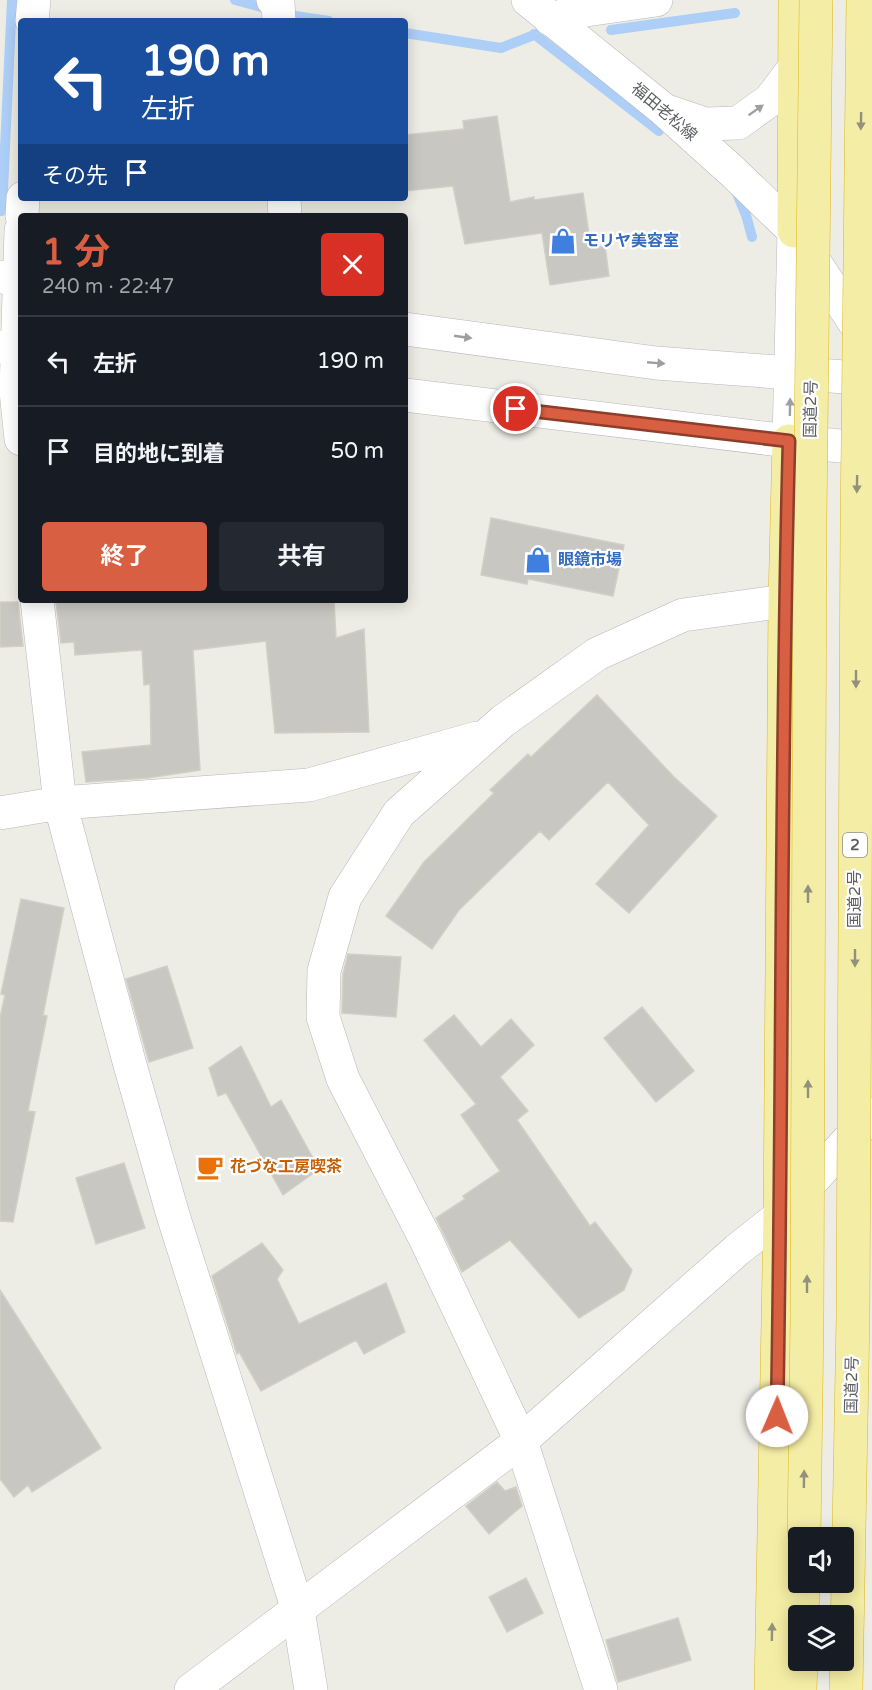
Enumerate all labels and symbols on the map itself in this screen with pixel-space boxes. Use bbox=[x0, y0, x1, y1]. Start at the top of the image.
street label: 福田老松線 bbox=[627, 79, 701, 145]
one-way arrow bbox=[748, 104, 764, 116]
one-way arrow bbox=[856, 112, 866, 131]
shop icon: モリヤ美容室 bbox=[548, 226, 578, 256]
place label: モリヤ美容室 bbox=[583, 231, 679, 251]
one-way arrow bbox=[454, 332, 473, 341]
one-way arrow bbox=[647, 358, 666, 368]
street label: 国道2号 bbox=[800, 380, 822, 438]
pin bbox=[490, 383, 541, 434]
one-way arrow bbox=[785, 397, 794, 416]
one-way arrow bbox=[852, 475, 862, 494]
shop icon: 眼鏡市場 bbox=[523, 545, 553, 575]
place label: 眼鏡市場 bbox=[558, 550, 622, 570]
one-way arrow bbox=[851, 670, 861, 689]
road number: 2 bbox=[843, 833, 867, 857]
street label: 国道2号 bbox=[845, 870, 865, 928]
one-way arrow bbox=[804, 885, 813, 904]
one-way arrow bbox=[850, 949, 859, 968]
one-way arrow bbox=[803, 1080, 813, 1099]
cafe icon: 花づな工房喫茶 bbox=[195, 1152, 225, 1182]
place label: 花づな工房喫茶 bbox=[230, 1157, 342, 1177]
one-way arrow bbox=[802, 1275, 812, 1294]
street label: 国道2号 bbox=[841, 1356, 863, 1414]
position arrow bbox=[745, 1384, 809, 1448]
one-way arrow bbox=[799, 1470, 809, 1489]
one-way arrow bbox=[767, 1622, 777, 1641]

